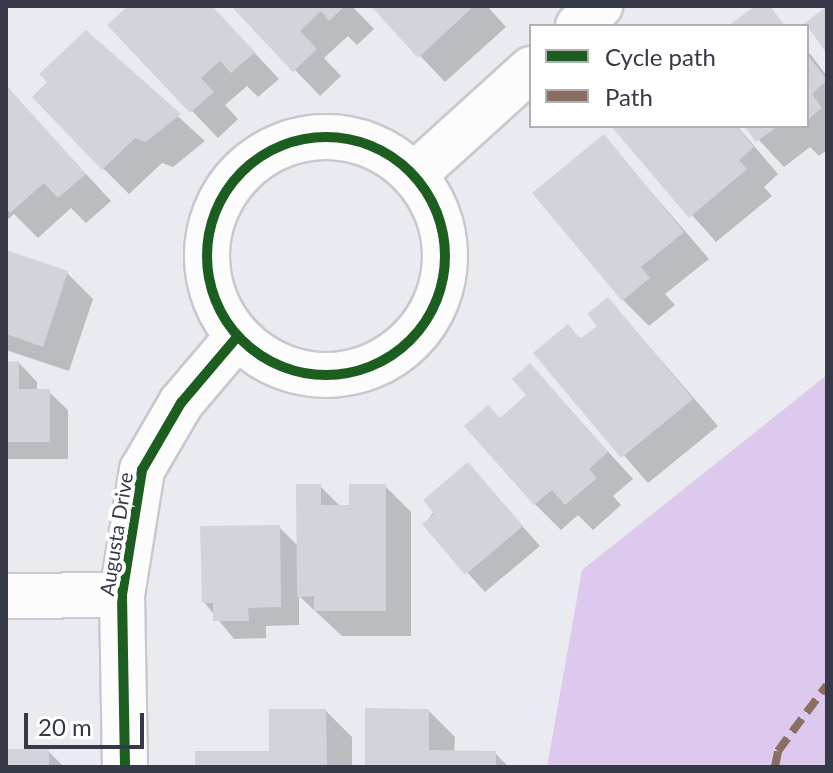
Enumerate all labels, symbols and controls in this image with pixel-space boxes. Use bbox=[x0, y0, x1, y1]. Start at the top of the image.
legend bbox=[529, 24, 809, 128]
text: Cycle path bbox=[605, 42, 716, 71]
text: Path bbox=[605, 82, 653, 111]
street label: Augusta Drive bbox=[94, 471, 138, 597]
scale bar bbox=[28, 697, 148, 747]
text: 20 m bbox=[38, 712, 92, 741]

